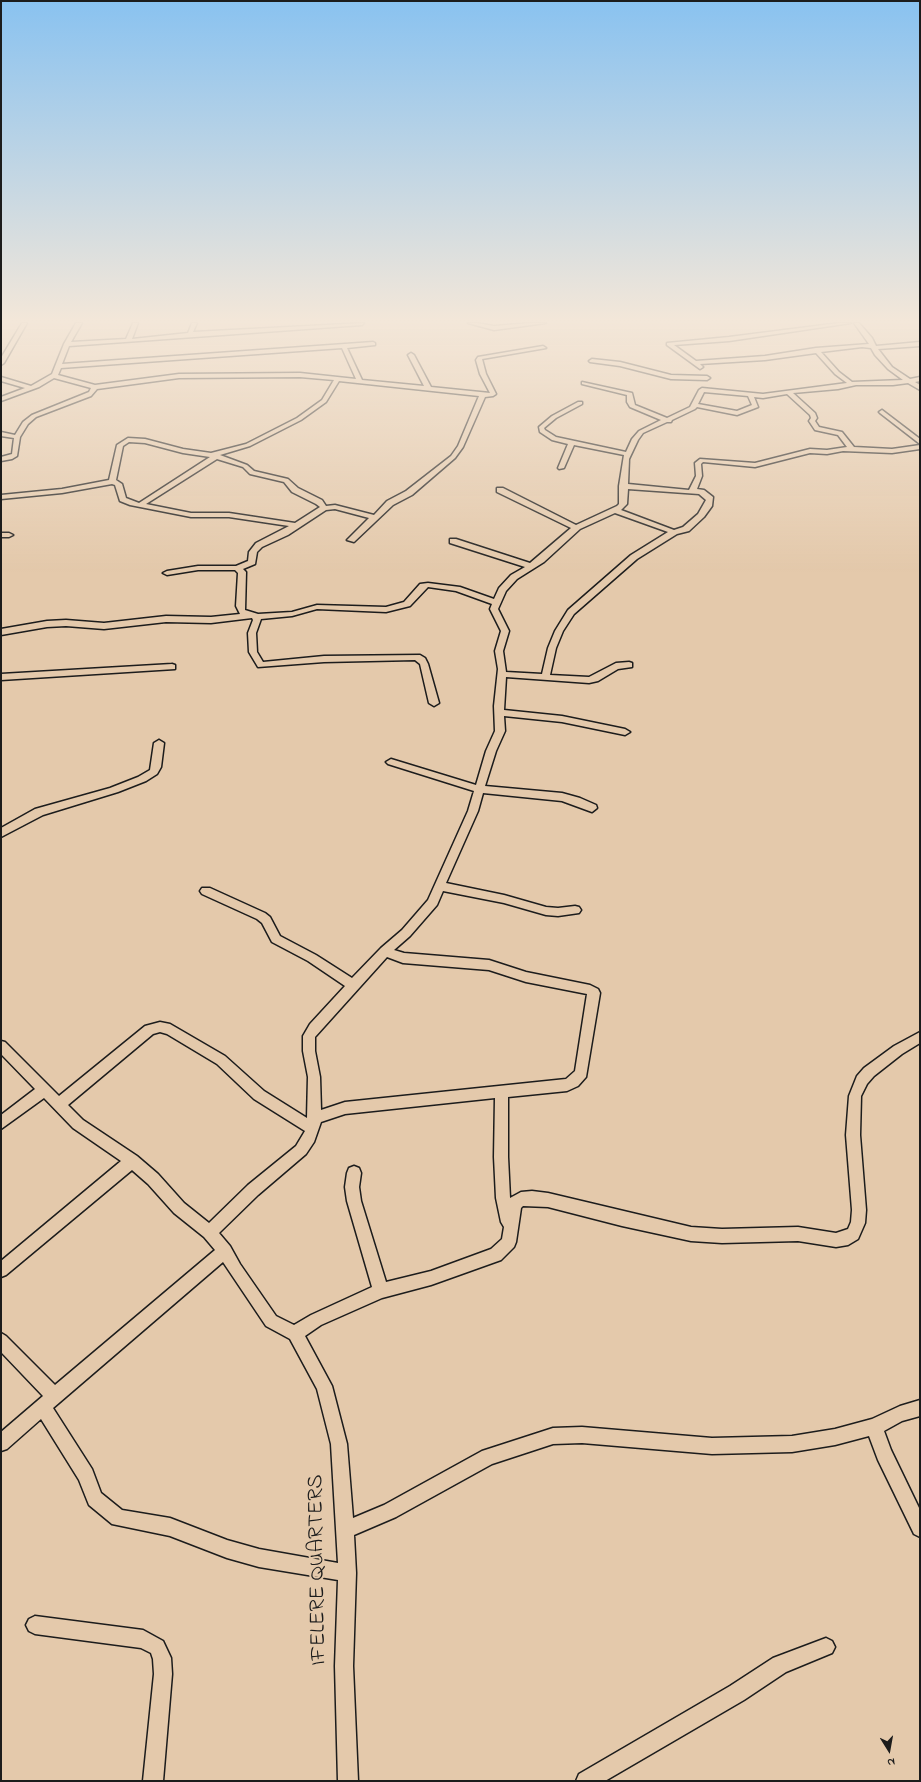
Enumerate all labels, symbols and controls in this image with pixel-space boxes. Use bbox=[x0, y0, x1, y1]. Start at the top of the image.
street label: IFELERE QUARTERS bbox=[304, 1474, 334, 1666]
north arrow bbox=[869, 1730, 909, 1770]
text: N bbox=[886, 1753, 896, 1770]

